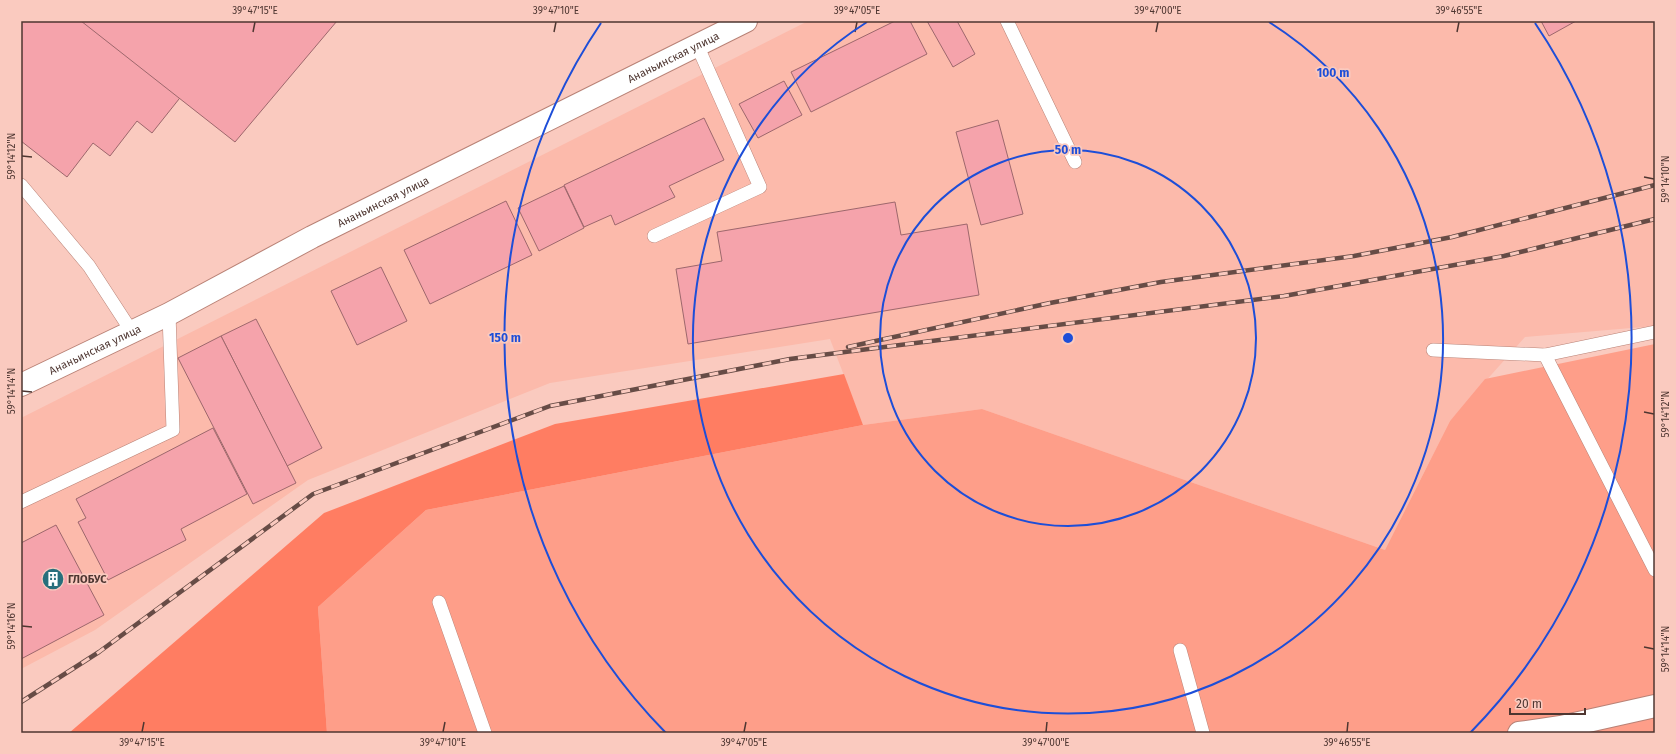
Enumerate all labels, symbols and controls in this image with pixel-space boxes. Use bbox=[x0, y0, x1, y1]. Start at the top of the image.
text: 39°47'15"E bbox=[232, 5, 278, 17]
text: 39°47'10"E bbox=[533, 5, 579, 17]
text: 39°47'05"E bbox=[834, 5, 880, 17]
text: 39°47'00"E bbox=[1134, 5, 1182, 17]
text: 39°46'55"E bbox=[1436, 5, 1483, 17]
street label: Ананьинская улица bbox=[625, 29, 721, 86]
text: 100 m bbox=[1317, 66, 1349, 80]
text: 59°14'12"N bbox=[6, 133, 18, 179]
text: 50 m bbox=[1055, 143, 1081, 157]
text: 59°14'10"N bbox=[1660, 155, 1672, 203]
street label: Ананьинская улица bbox=[335, 174, 431, 230]
street label: Ананьинская улица bbox=[47, 322, 143, 378]
text: 150 m bbox=[489, 331, 521, 345]
centre of rings bbox=[1061, 331, 1075, 345]
text: 59°14'14"N bbox=[6, 368, 18, 414]
text: 59°14'12"N bbox=[1660, 391, 1672, 437]
building icon: ГЛОБУС bbox=[40, 566, 66, 592]
place label: ГЛОБУС bbox=[68, 573, 107, 586]
text: 59°14'16"N bbox=[6, 603, 18, 649]
text: 59°14'14"N bbox=[1660, 626, 1672, 672]
scale bar bbox=[1510, 690, 1585, 716]
text: 20 m bbox=[1516, 697, 1542, 711]
text: 39°47'15"E bbox=[119, 737, 165, 749]
text: 39°47'10"E bbox=[420, 737, 466, 749]
text: 39°47'05"E bbox=[721, 737, 767, 749]
text: 39°47'00"E bbox=[1022, 737, 1070, 749]
text: 39°46'55"E bbox=[1324, 737, 1371, 749]

